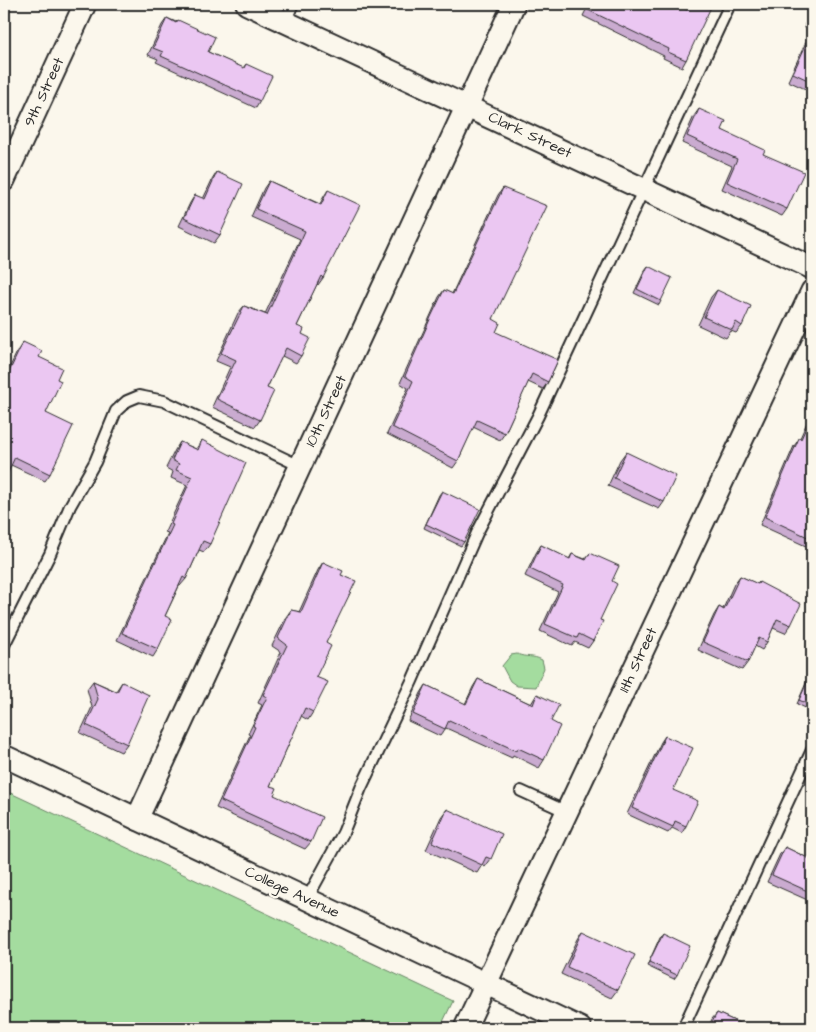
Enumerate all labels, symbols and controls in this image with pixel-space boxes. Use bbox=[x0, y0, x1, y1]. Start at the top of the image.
street label: 9th Street bbox=[19, 54, 69, 130]
street label: Clark Street bbox=[485, 106, 575, 164]
street label: 10th Street bbox=[300, 372, 352, 450]
street label: 11th Street bbox=[614, 624, 662, 696]
street label: College Avenue bbox=[241, 861, 343, 924]

